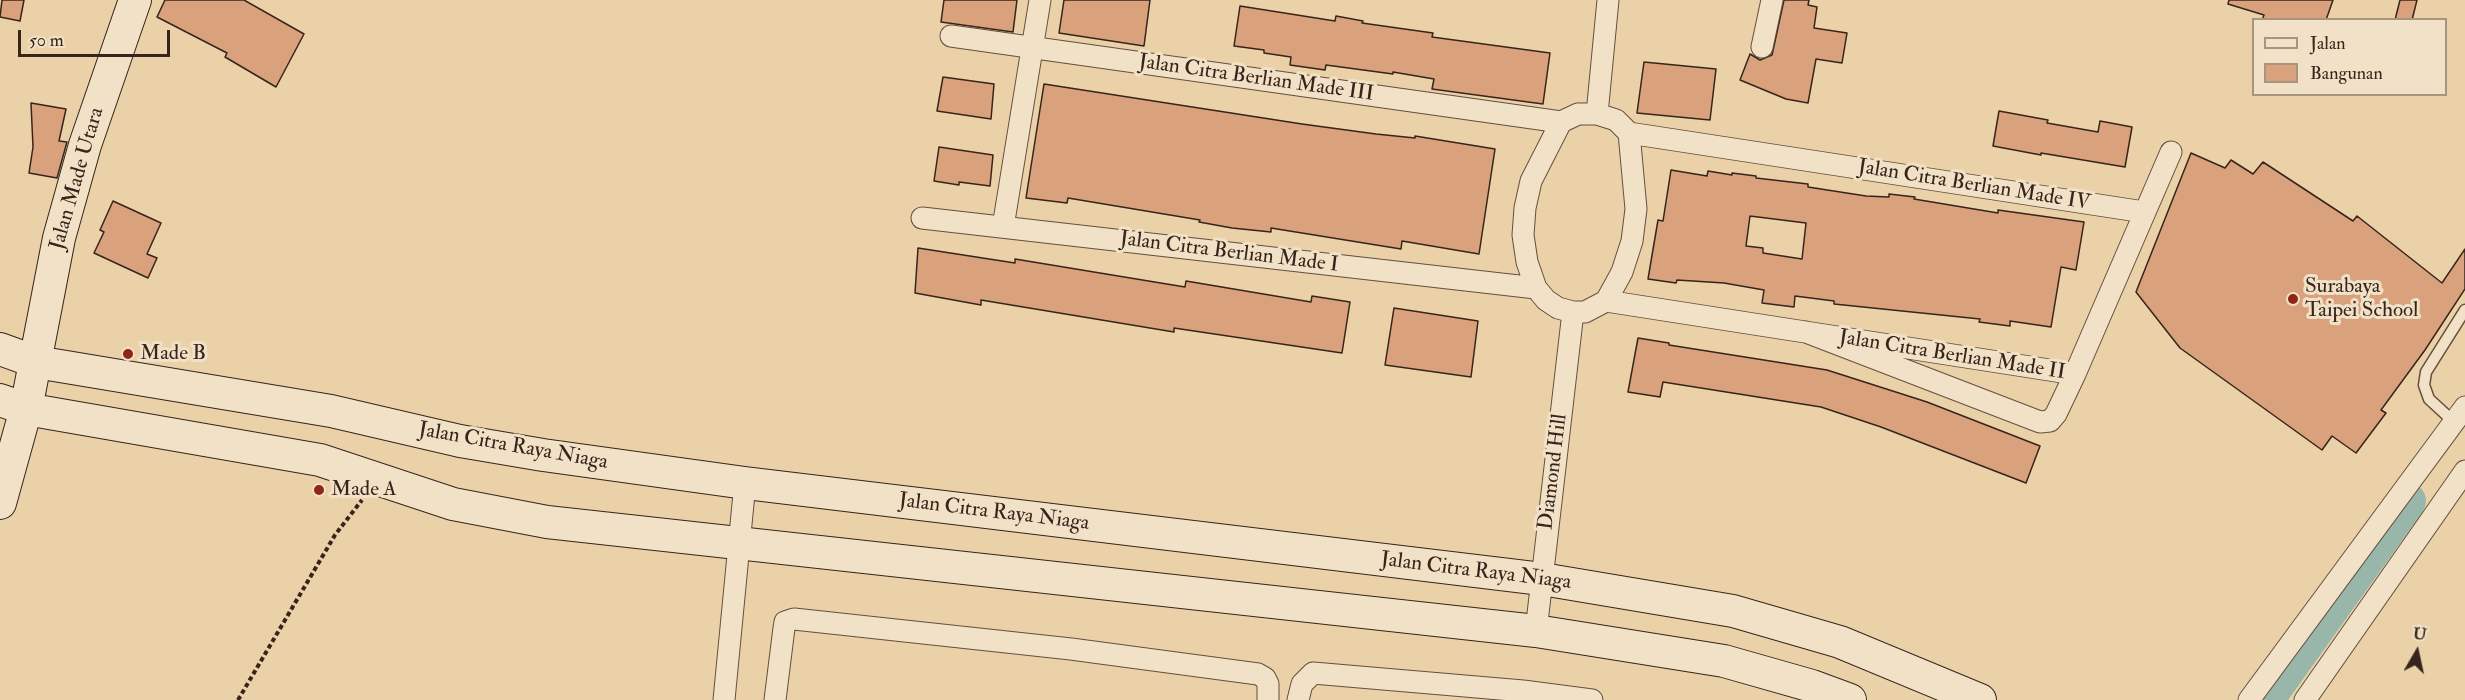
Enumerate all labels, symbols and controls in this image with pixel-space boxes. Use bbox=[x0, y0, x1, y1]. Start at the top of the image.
scale bar bbox=[21, 18, 172, 56]
legend bbox=[2252, 18, 2447, 96]
text: 50 m bbox=[29, 29, 64, 52]
text: Jalan bbox=[2310, 32, 2346, 55]
street label: Jalan Citra Berlian Made III bbox=[1137, 50, 1375, 108]
text: Bangunan bbox=[2310, 62, 2383, 85]
street label: Jalan Made Utara bbox=[46, 105, 110, 253]
street label: Jalan Citra Berlian Made IV bbox=[1856, 155, 2092, 217]
street label: Jalan Citra Berlian Made I bbox=[1118, 227, 1340, 279]
place label: Surabaya Taipei School bbox=[2305, 274, 2418, 324]
marker: Surabaya Taipei School bbox=[2286, 292, 2300, 306]
street label: Jalan Citra Berlian Made II bbox=[1837, 326, 2067, 386]
place label: Made B bbox=[140, 341, 206, 367]
marker: Made B bbox=[121, 347, 135, 361]
street label: Diamond Hill bbox=[1534, 413, 1574, 531]
street label: Jalan Citra Raya Niaga bbox=[416, 418, 610, 476]
place label: Made A bbox=[331, 477, 397, 503]
marker: Made A bbox=[312, 483, 326, 497]
street label: Jalan Citra Raya Niaga bbox=[897, 489, 1091, 537]
street label: Jalan Citra Raya Niaga bbox=[1379, 548, 1573, 596]
north arrow bbox=[2387, 622, 2447, 682]
text: U bbox=[2412, 623, 2428, 645]

